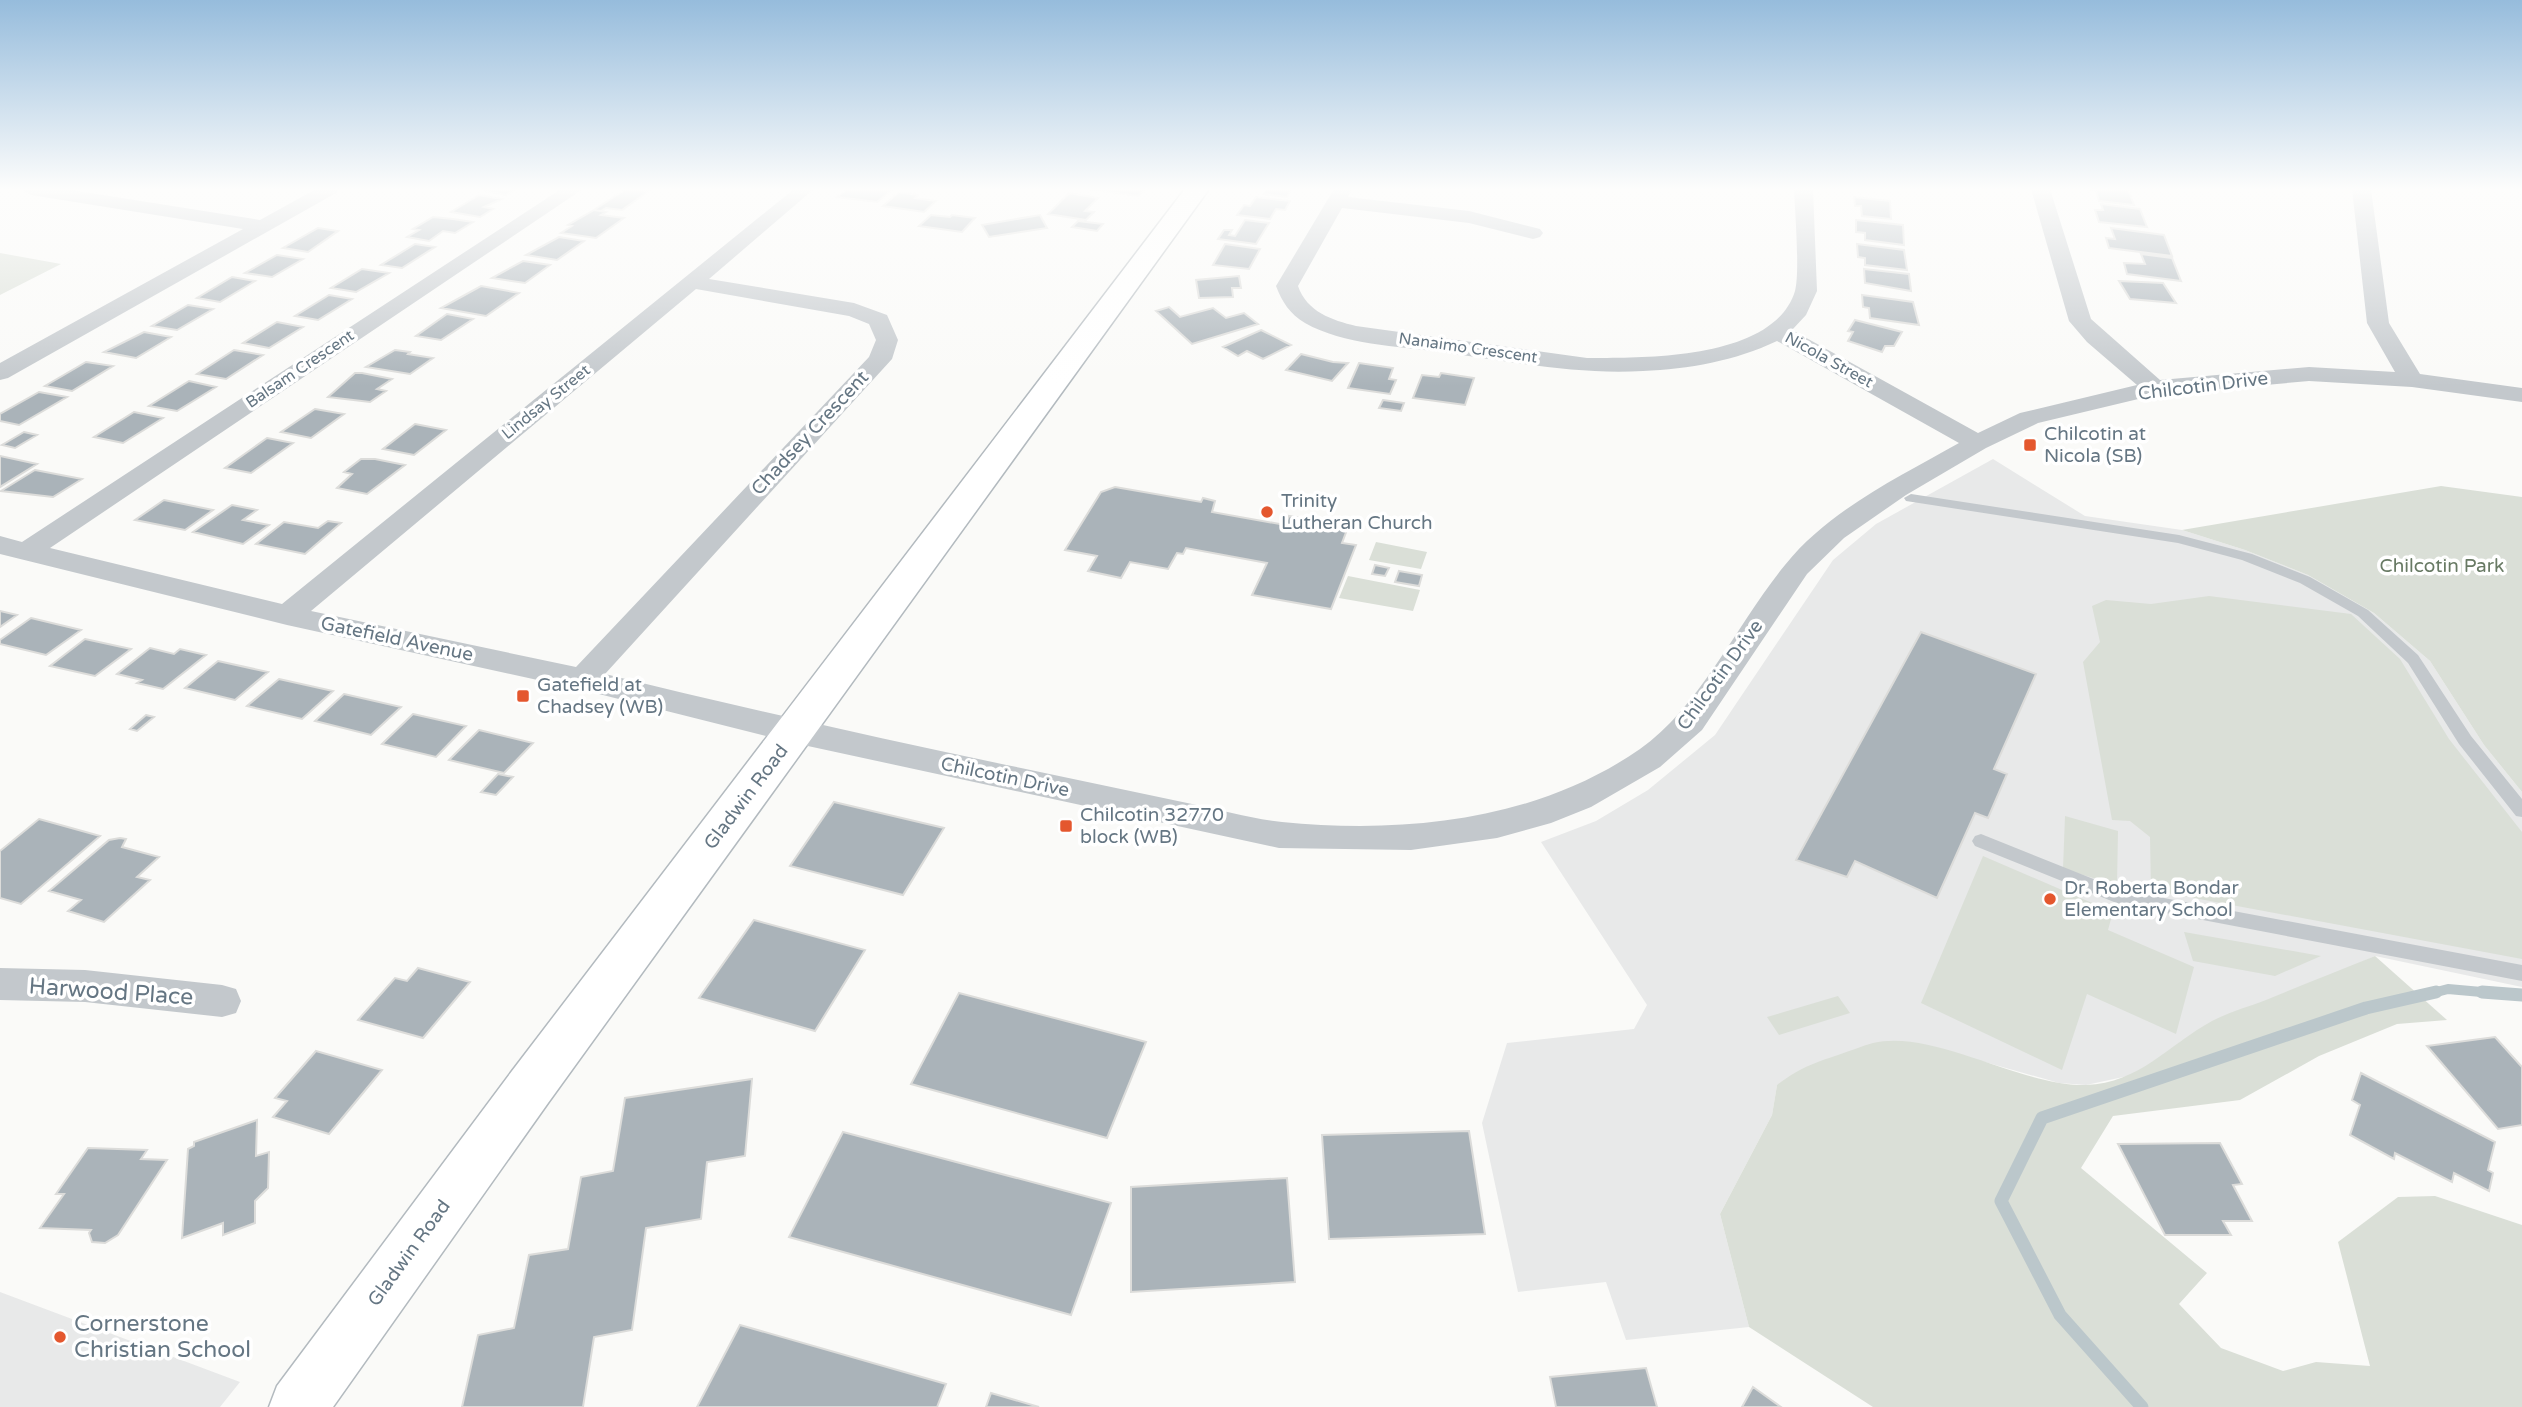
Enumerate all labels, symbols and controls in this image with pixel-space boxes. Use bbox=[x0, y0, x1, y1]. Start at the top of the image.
street label: Balsam Crescent bbox=[242, 325, 358, 413]
street label: Nanaimo Crescent bbox=[1397, 328, 1539, 368]
street label: Nicola Street bbox=[1781, 328, 1877, 392]
street label: Lindsay Street bbox=[498, 360, 594, 444]
street label: Chadsey Crescent bbox=[747, 366, 873, 500]
street label: Chilcotin Drive bbox=[2137, 367, 2269, 405]
place label: Chilcotin at Nicola (SB) bbox=[2044, 423, 2146, 467]
marker: Chilcotin at Nicola (SB) bbox=[2022, 437, 2038, 453]
place label: Trinity Lutheran Church bbox=[1281, 490, 1433, 534]
marker: Trinity Lutheran Church bbox=[1259, 504, 1275, 520]
park label: Chilcotin Park bbox=[2380, 555, 2504, 577]
street label: Gatefield Avenue bbox=[319, 612, 475, 666]
street label: Chilcotin Drive bbox=[1673, 616, 1767, 734]
place label: Gatefield at Chadsey (WB) bbox=[537, 674, 663, 718]
marker: Gatefield at Chadsey (WB) bbox=[515, 688, 531, 704]
street label: Gladwin Road bbox=[699, 740, 793, 854]
street label: Chilcotin Drive bbox=[939, 753, 1071, 801]
place label: Chilcotin 32770 block (WB) bbox=[1080, 804, 1224, 848]
marker: Chilcotin 32770 block (WB) bbox=[1058, 818, 1074, 834]
place label: Dr. Roberta Bondar Elementary School bbox=[2064, 877, 2240, 921]
marker: Dr. Roberta Bondar Elementary School bbox=[2042, 891, 2058, 907]
street label: Harwood Place bbox=[28, 972, 194, 1012]
street label: Gladwin Road bbox=[363, 1196, 455, 1310]
place label: Cornerstone Christian School bbox=[74, 1310, 251, 1364]
marker: Cornerstone Christian School bbox=[52, 1329, 68, 1345]

